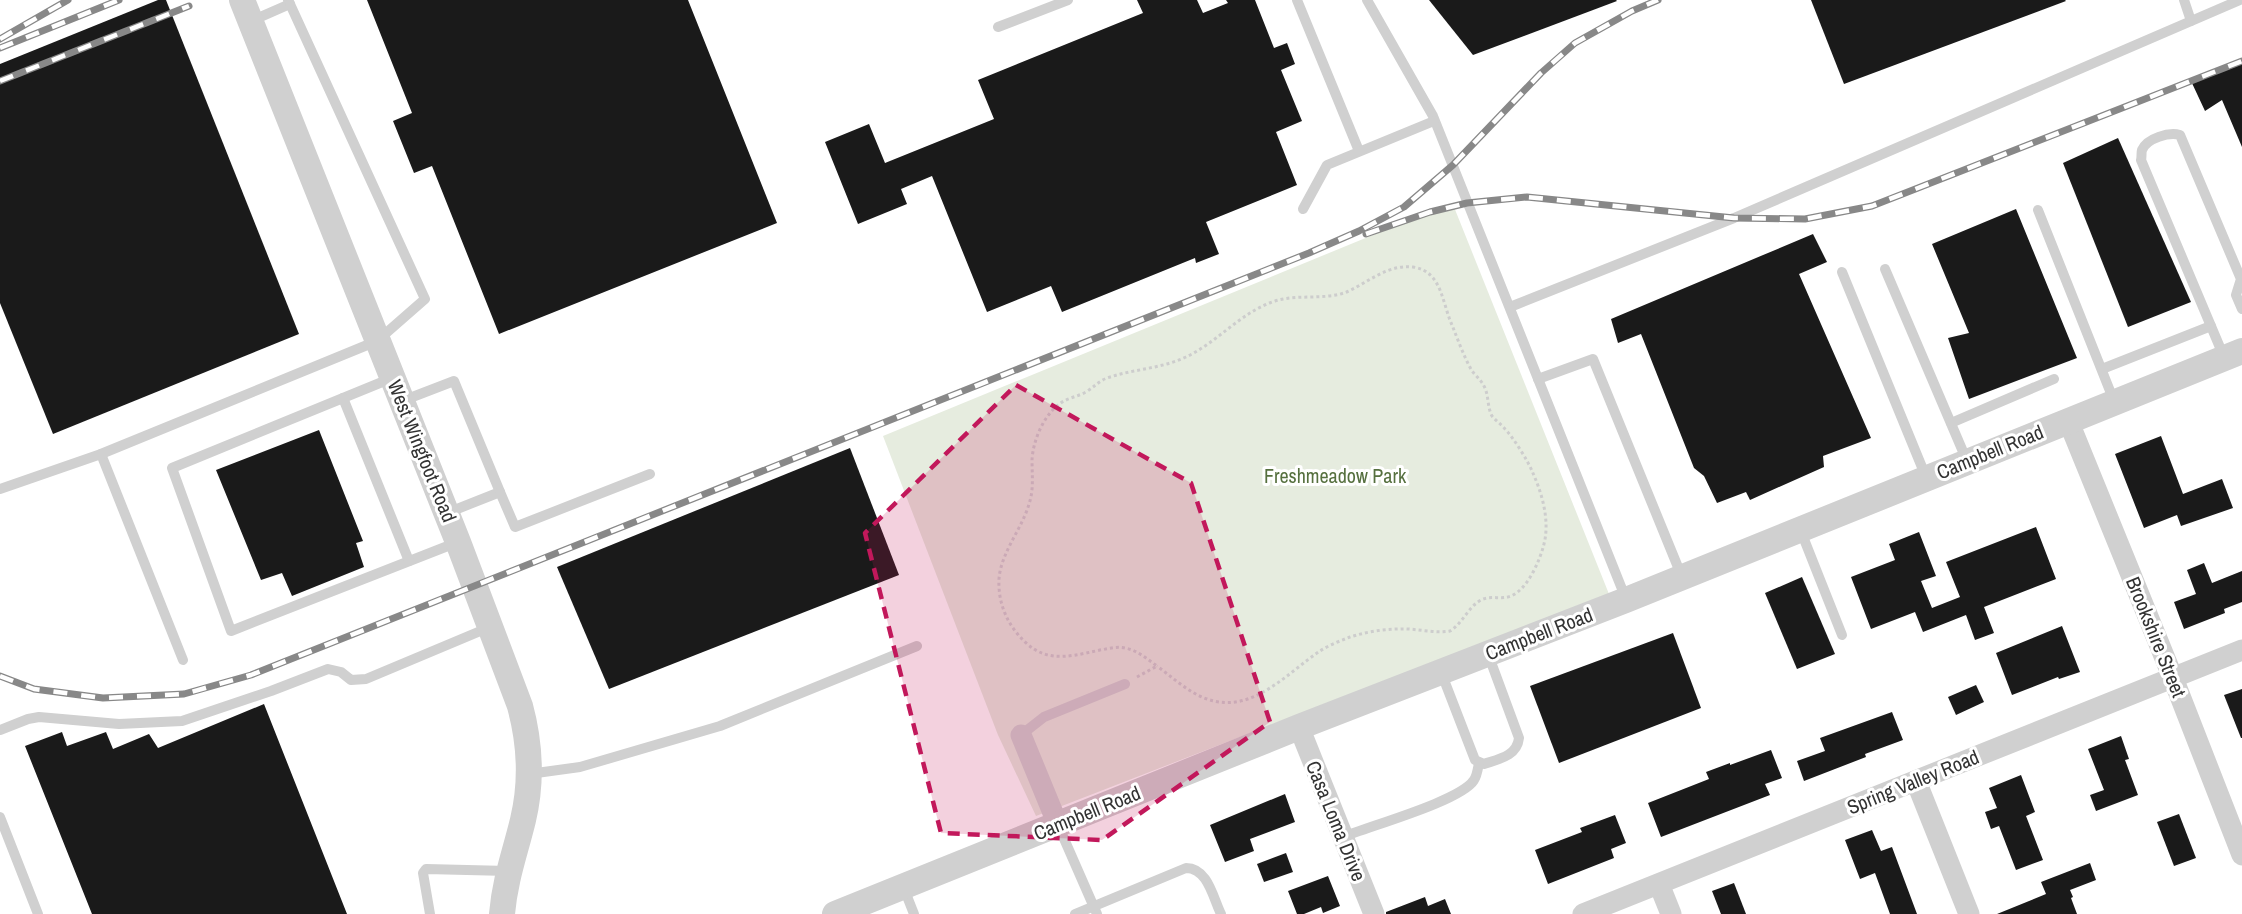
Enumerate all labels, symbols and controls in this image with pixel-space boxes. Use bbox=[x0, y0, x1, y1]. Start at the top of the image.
street label: West Wingfoot Road bbox=[382, 376, 463, 526]
street label: Campbell Road bbox=[1932, 418, 2047, 485]
park label: Freshmeadow Park bbox=[1264, 462, 1407, 489]
street label: Brookshire Street bbox=[2120, 573, 2193, 701]
street label: Campbell Road bbox=[1481, 601, 1596, 666]
street label: Spring Valley Road bbox=[1843, 743, 1983, 820]
street label: Casa Loma Drive bbox=[1300, 757, 1373, 885]
street label: Campbell Road bbox=[1029, 779, 1144, 846]

